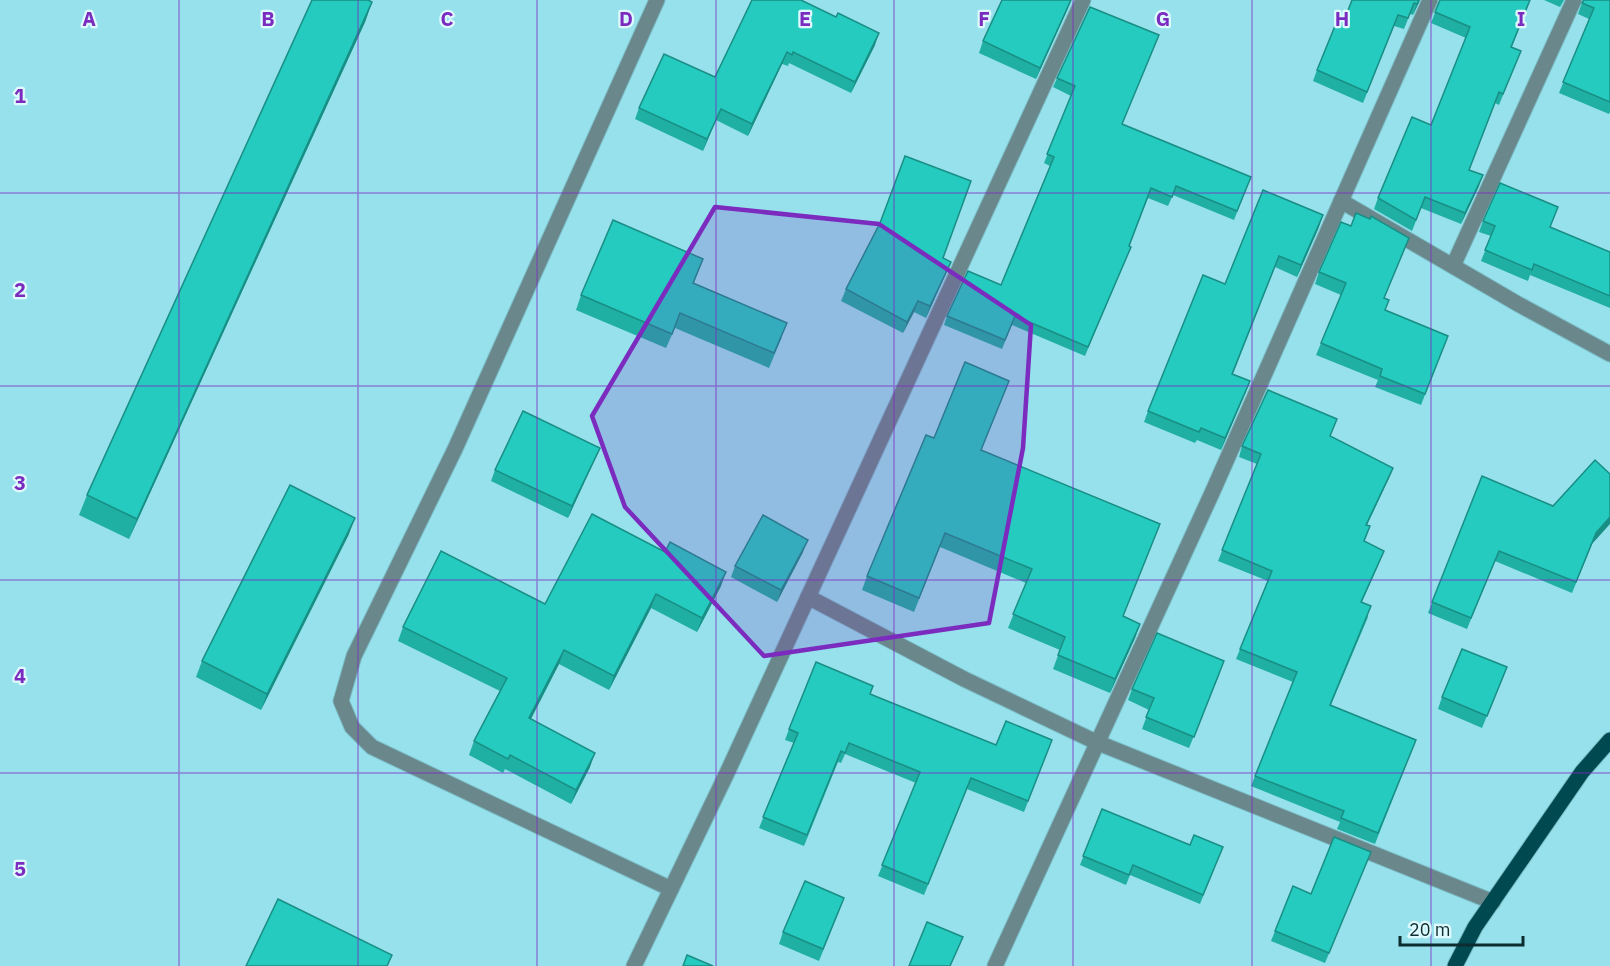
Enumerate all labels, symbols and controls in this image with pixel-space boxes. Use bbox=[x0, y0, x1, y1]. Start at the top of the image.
text: A bbox=[82, 5, 96, 32]
text: B bbox=[261, 5, 275, 32]
text: C bbox=[440, 5, 454, 32]
text: D bbox=[619, 5, 633, 32]
text: E bbox=[799, 5, 811, 32]
text: F bbox=[978, 5, 990, 32]
text: G bbox=[1156, 5, 1170, 32]
text: H bbox=[1335, 5, 1349, 32]
text: I bbox=[1517, 5, 1525, 32]
text: 1 bbox=[14, 82, 26, 109]
text: 2 bbox=[14, 276, 26, 303]
text: 3 bbox=[14, 469, 26, 496]
text: 4 bbox=[14, 662, 26, 689]
text: 5 bbox=[14, 855, 26, 882]
scale bar bbox=[1400, 909, 1523, 947]
text: 20 m bbox=[1409, 918, 1451, 941]

